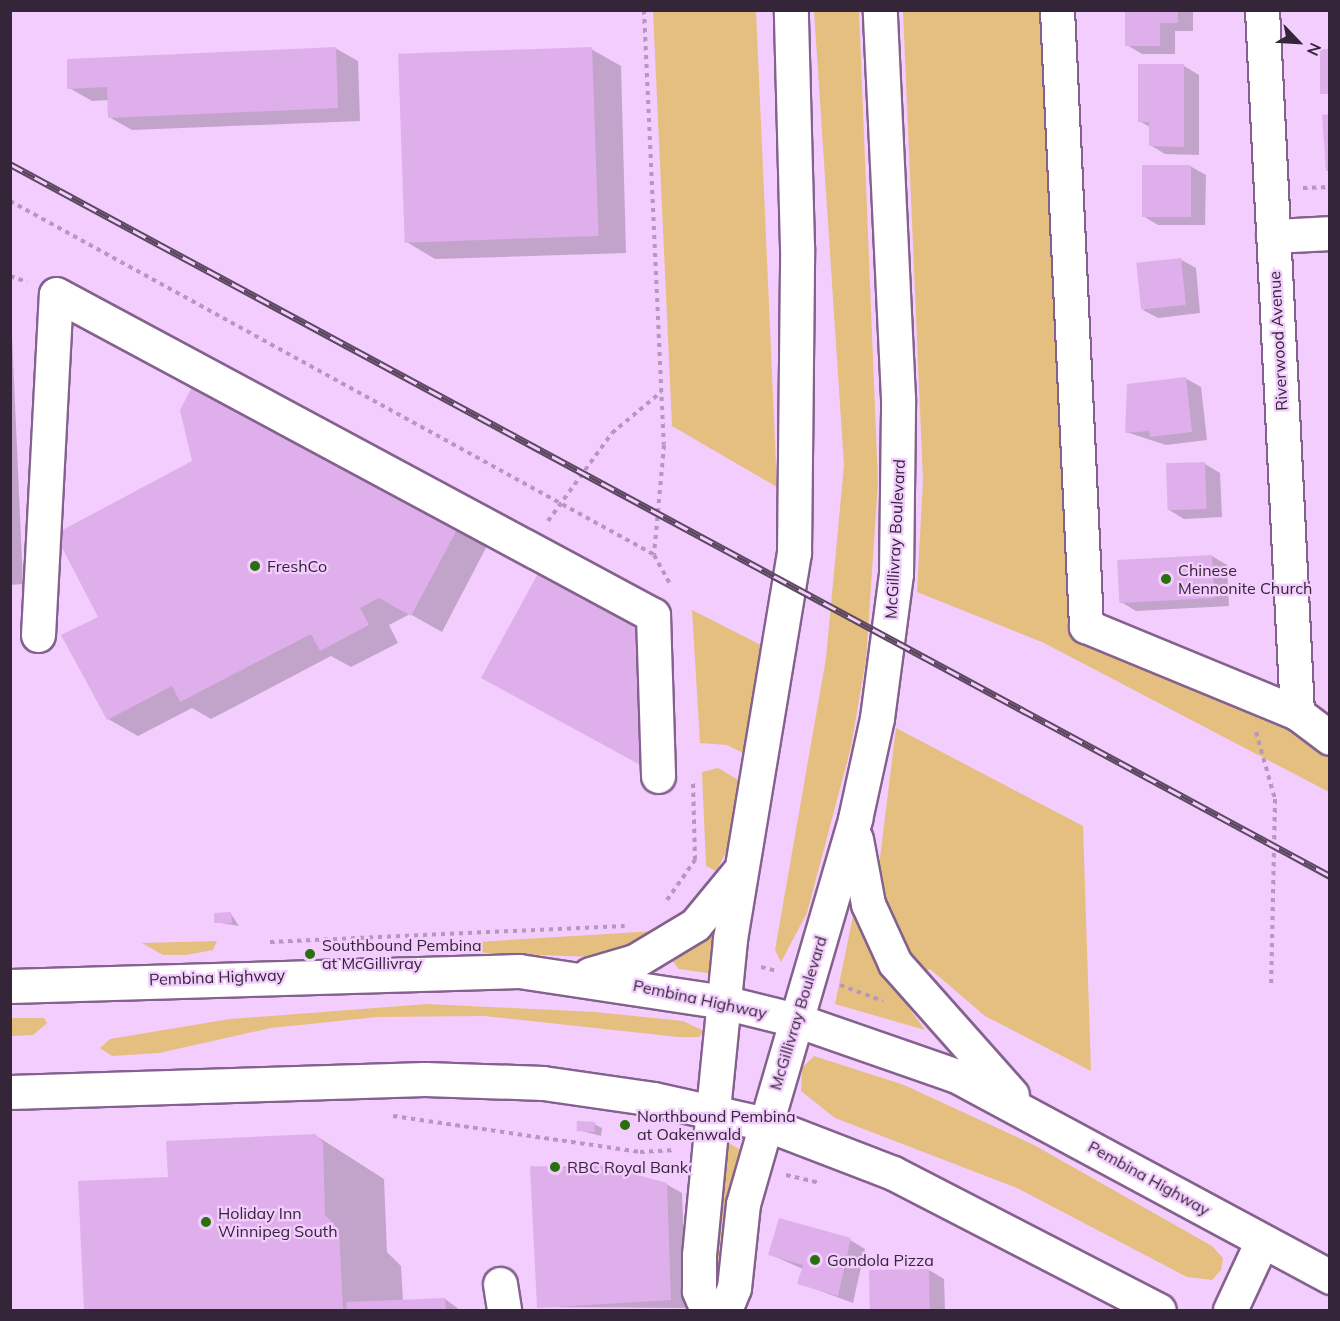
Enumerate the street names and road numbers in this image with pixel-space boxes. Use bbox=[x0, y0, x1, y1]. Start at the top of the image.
street label: Riverwood Avenue bbox=[1265, 271, 1291, 411]
street label: McGillivray Boulevard bbox=[881, 459, 909, 619]
street label: McGillivray Boulevard bbox=[765, 934, 831, 1092]
street label: Pembina Highway bbox=[149, 965, 285, 989]
street label: Pembina Highway bbox=[631, 975, 769, 1023]
street label: Pembina Highway bbox=[1085, 1137, 1213, 1219]

